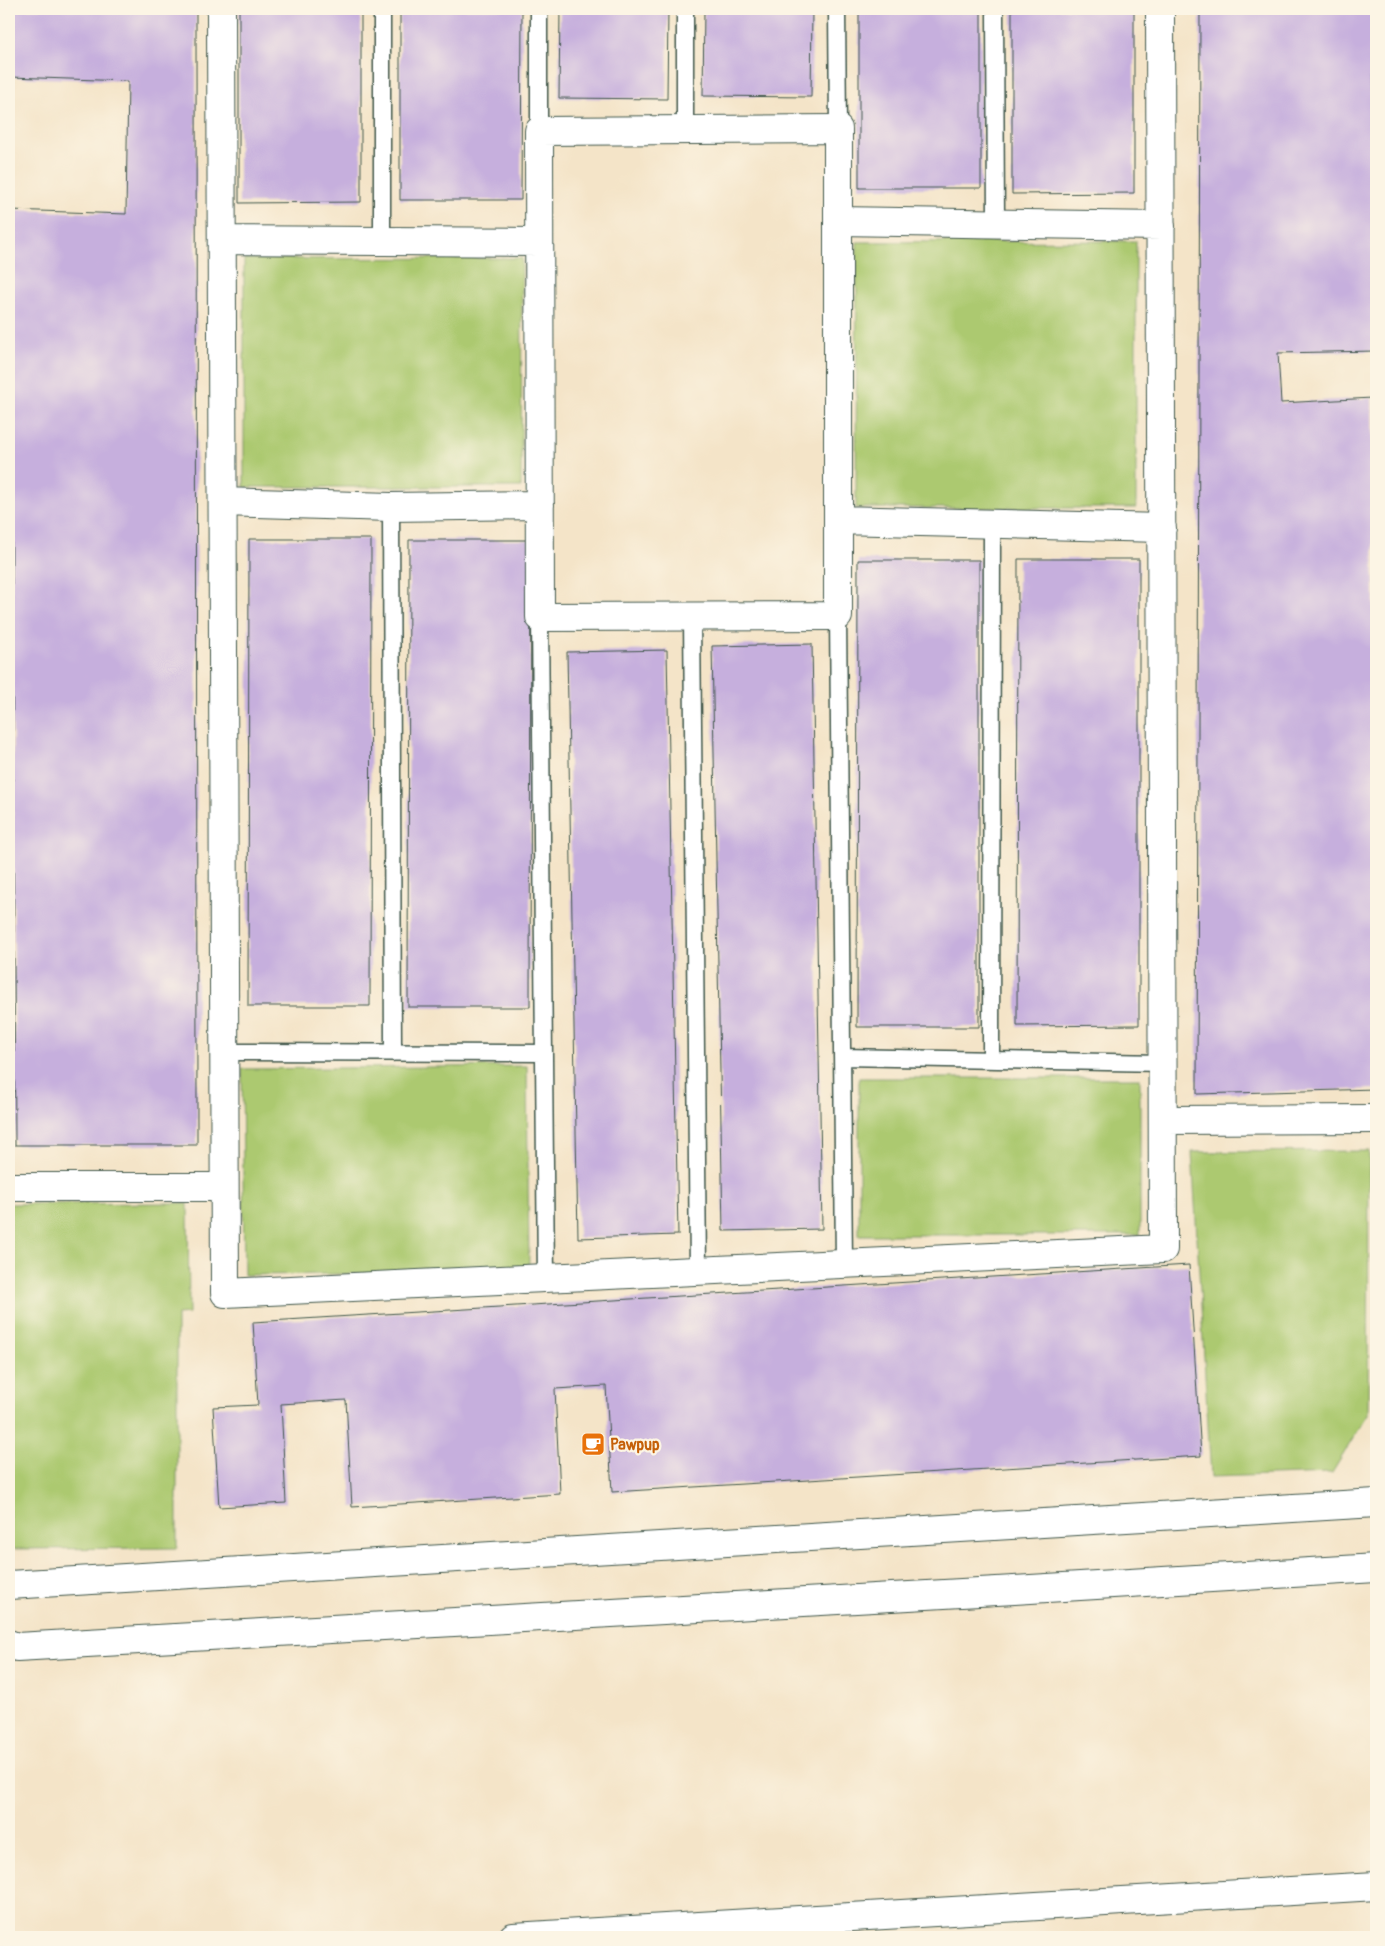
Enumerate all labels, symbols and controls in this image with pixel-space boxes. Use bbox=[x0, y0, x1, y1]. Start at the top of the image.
cafe icon: Pawpup bbox=[580, 1431, 606, 1457]
place label: Pawpup bbox=[610, 1435, 660, 1455]

